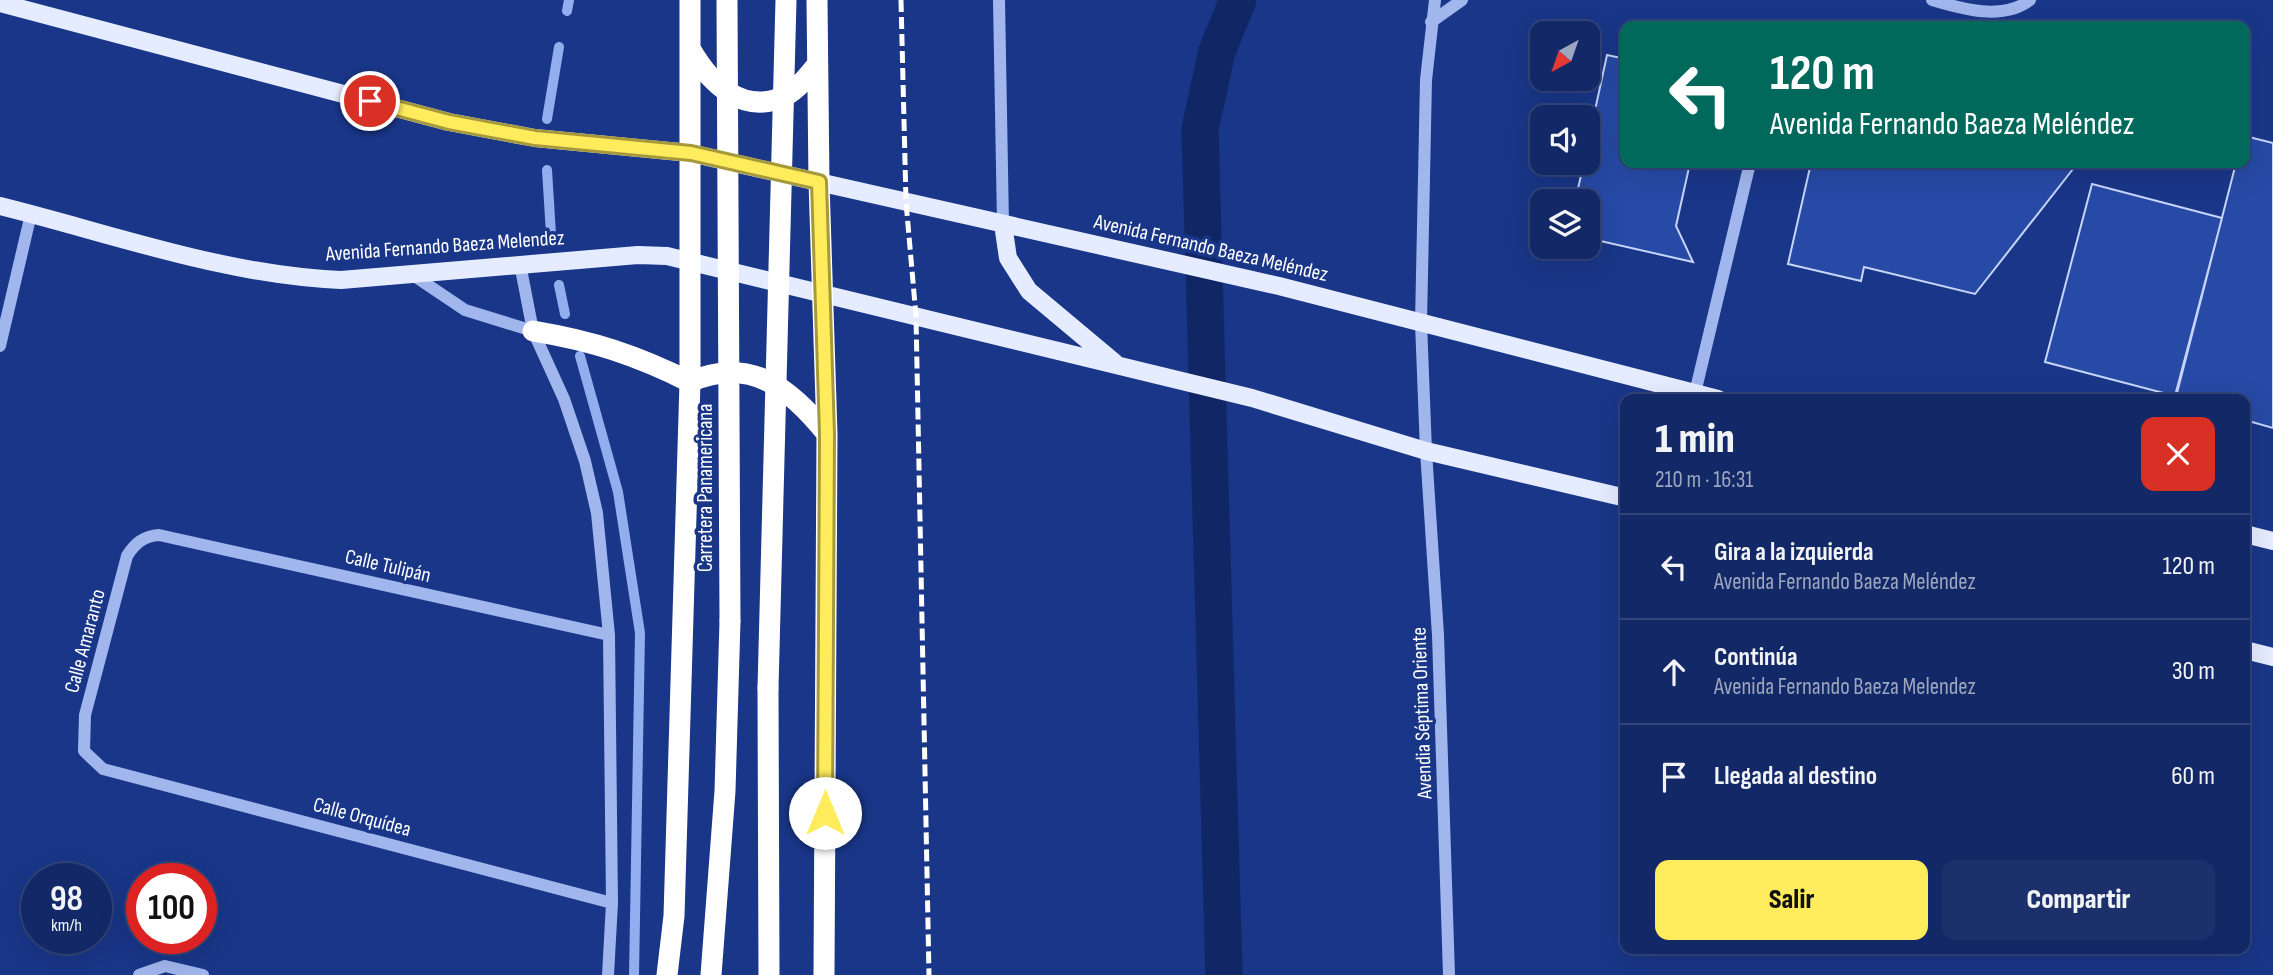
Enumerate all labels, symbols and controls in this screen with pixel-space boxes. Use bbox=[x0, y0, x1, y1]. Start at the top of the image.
north arrow bbox=[1530, 21, 1600, 91]
map controls bbox=[1530, 21, 1600, 259]
text: 120 m bbox=[1770, 45, 1875, 104]
icon: left bbox=[1655, 49, 1746, 140]
pin bbox=[340, 71, 400, 131]
icon: arrive bbox=[351, 82, 389, 120]
button: sound bbox=[1530, 105, 1600, 175]
text: Avenida Fernando Baeza Meléndez bbox=[1770, 105, 2134, 144]
button: layers bbox=[1530, 189, 1600, 259]
street label: Avenida Fernando Baeza Meléndez bbox=[1091, 209, 1331, 287]
street label: Avenida Fernando Baeza Melendez bbox=[324, 225, 566, 267]
street label: Carretera Panamericana bbox=[693, 404, 718, 572]
text: 1 min bbox=[1655, 414, 1735, 465]
button: close bbox=[2141, 417, 2215, 491]
text: 210 m · 16:31 bbox=[1655, 466, 1753, 494]
text: Gira a la izquierda bbox=[1714, 537, 1874, 568]
street label: Calle Tulipán bbox=[343, 544, 433, 588]
icon: left bbox=[1655, 548, 1693, 586]
text: 120 m bbox=[2162, 551, 2215, 582]
text: Avenida Fernando Baeza Meléndez bbox=[1714, 568, 1976, 596]
street label: Calle Amaranto bbox=[59, 586, 111, 696]
street label: Avendia Séptima Oriente bbox=[1407, 627, 1438, 800]
text: Continúa bbox=[1714, 642, 1798, 673]
icon: ahead bbox=[1655, 653, 1693, 691]
text: 30 m bbox=[2172, 656, 2215, 687]
text: Avenida Fernando Baeza Melendez bbox=[1714, 673, 1976, 701]
icon: arrive bbox=[1655, 758, 1693, 796]
text: Llegada al destino bbox=[1714, 761, 1877, 792]
text: 60 m bbox=[2171, 761, 2215, 792]
position arrow bbox=[788, 776, 862, 850]
street label: Calle Orquídea bbox=[310, 792, 414, 842]
button: Salir bbox=[1655, 860, 1928, 940]
button: Compartir bbox=[1942, 860, 2215, 940]
speed limit sign: 100 bbox=[126, 863, 217, 954]
text: 98 bbox=[50, 878, 83, 921]
text: km/h bbox=[51, 915, 82, 936]

